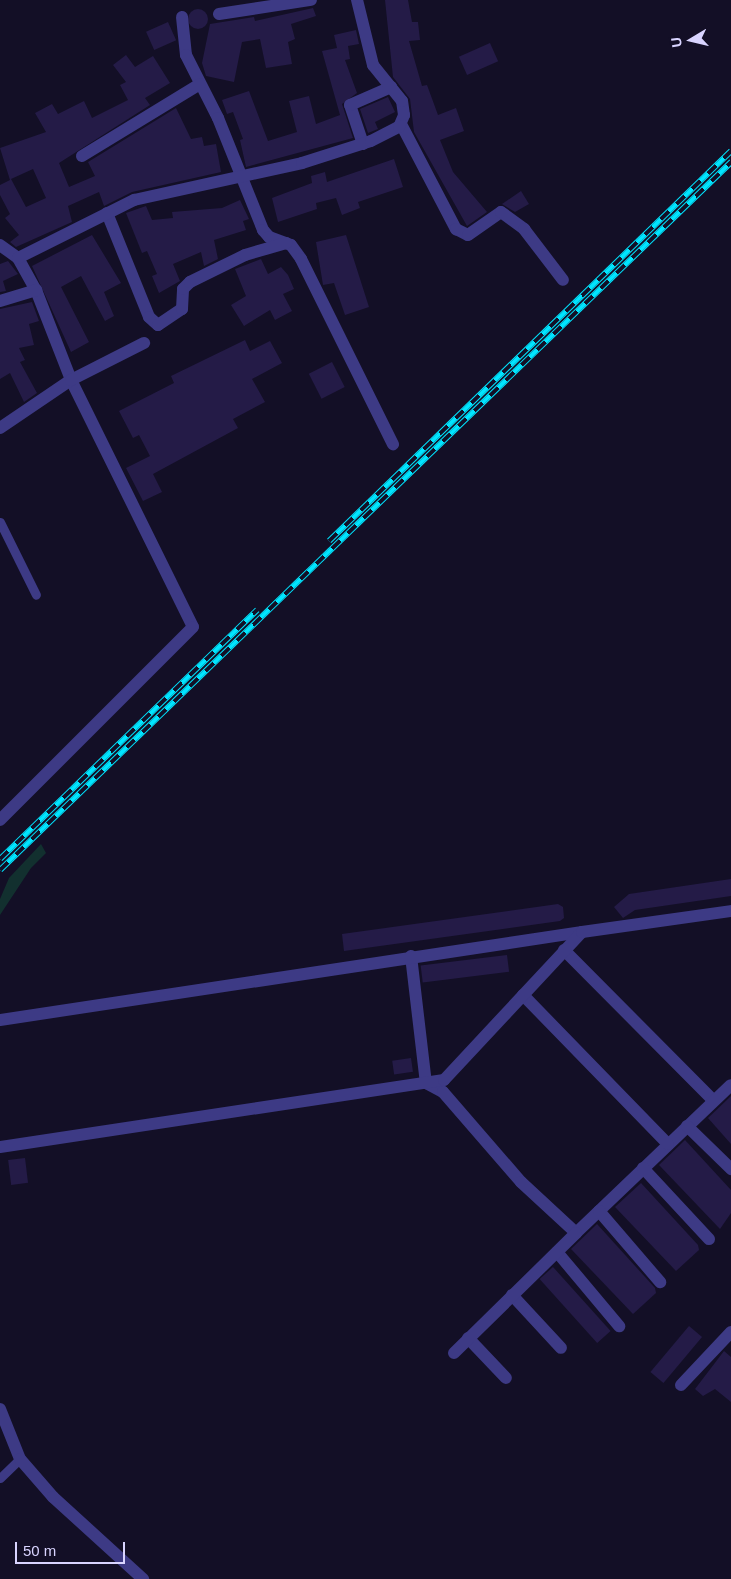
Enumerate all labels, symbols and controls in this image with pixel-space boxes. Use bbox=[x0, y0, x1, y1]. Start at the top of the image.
north arrow bbox=[666, 15, 716, 65]
text: U bbox=[667, 36, 685, 49]
scale bar bbox=[18, 1532, 128, 1564]
text: 50 m bbox=[23, 1542, 56, 1559]

